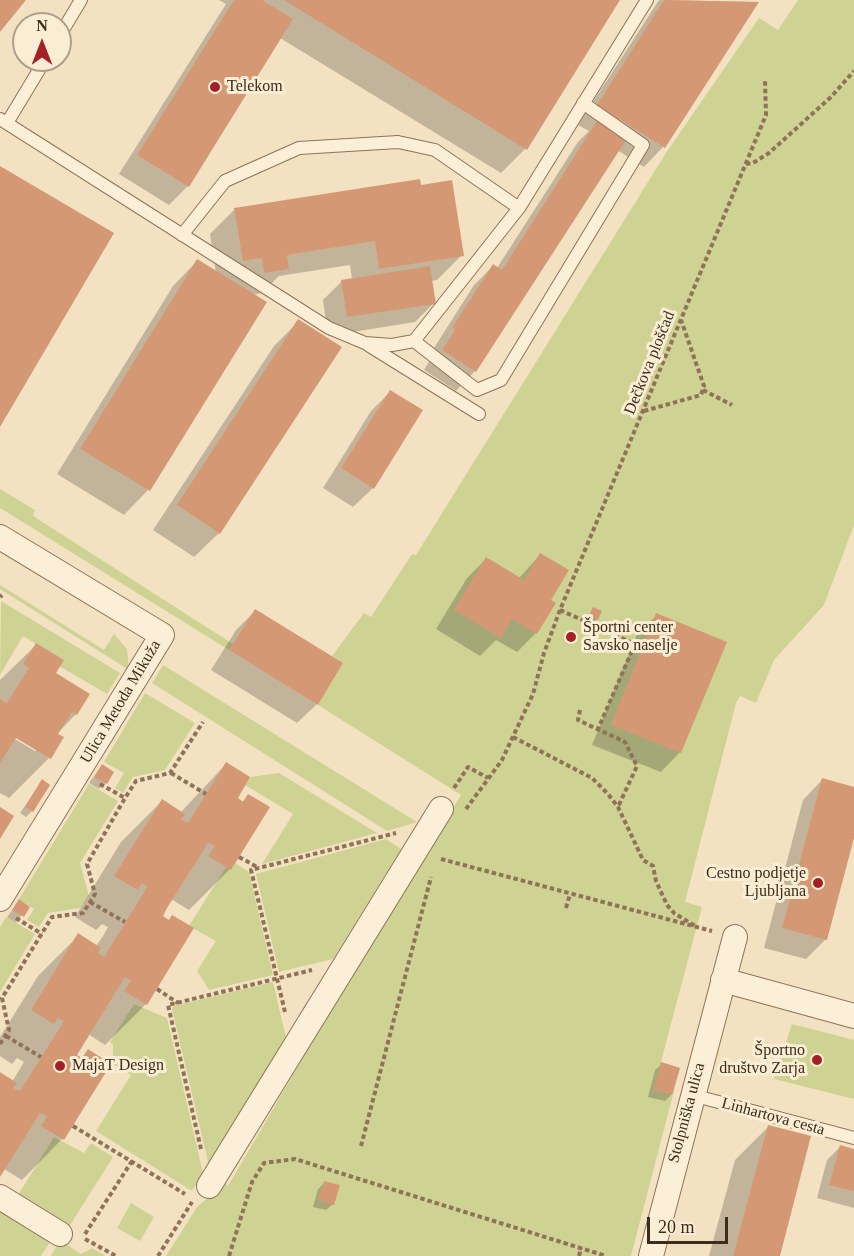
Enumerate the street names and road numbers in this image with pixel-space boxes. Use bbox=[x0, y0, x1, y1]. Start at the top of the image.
street label: Dečkova ploščad bbox=[621, 309, 679, 417]
street label: Ulica Metoda Mikuža bbox=[77, 637, 165, 767]
street label: Stolpniška ulica bbox=[664, 1061, 710, 1165]
street label: Linhartova cesta bbox=[719, 1094, 827, 1140]

